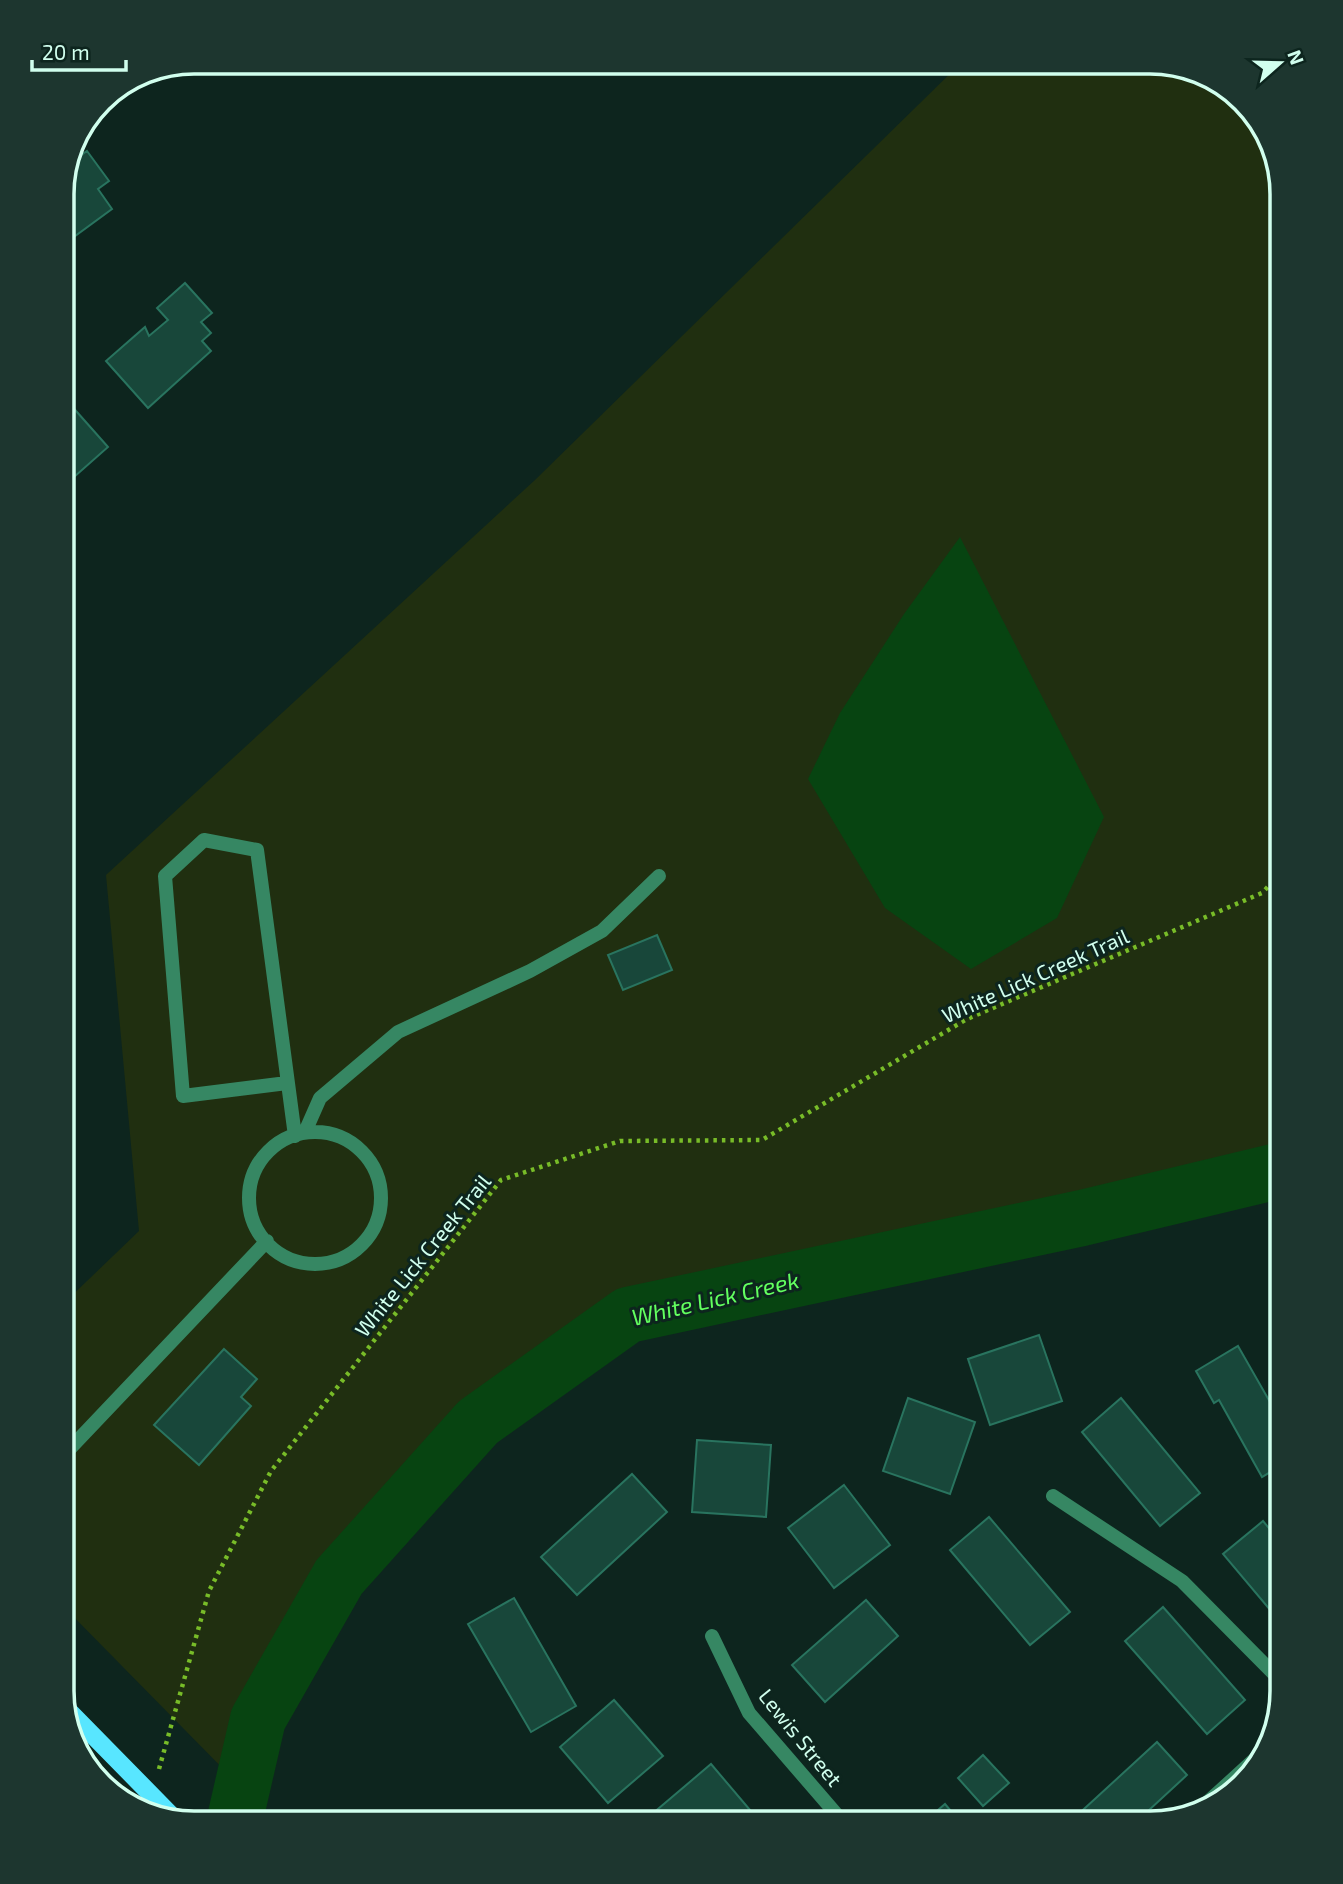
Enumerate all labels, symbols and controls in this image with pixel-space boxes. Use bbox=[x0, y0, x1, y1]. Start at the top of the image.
scale bar bbox=[32, 28, 126, 72]
north arrow bbox=[1245, 28, 1315, 98]
text: 20 m bbox=[42, 39, 90, 64]
text: N bbox=[1283, 47, 1310, 67]
street label: White Lick Creek Trail bbox=[938, 922, 1133, 1027]
street label: White Lick Creek Trail bbox=[349, 1168, 496, 1341]
water label: White Lick Creek bbox=[629, 1265, 801, 1331]
street label: Lewis Street bbox=[754, 1683, 848, 1791]

